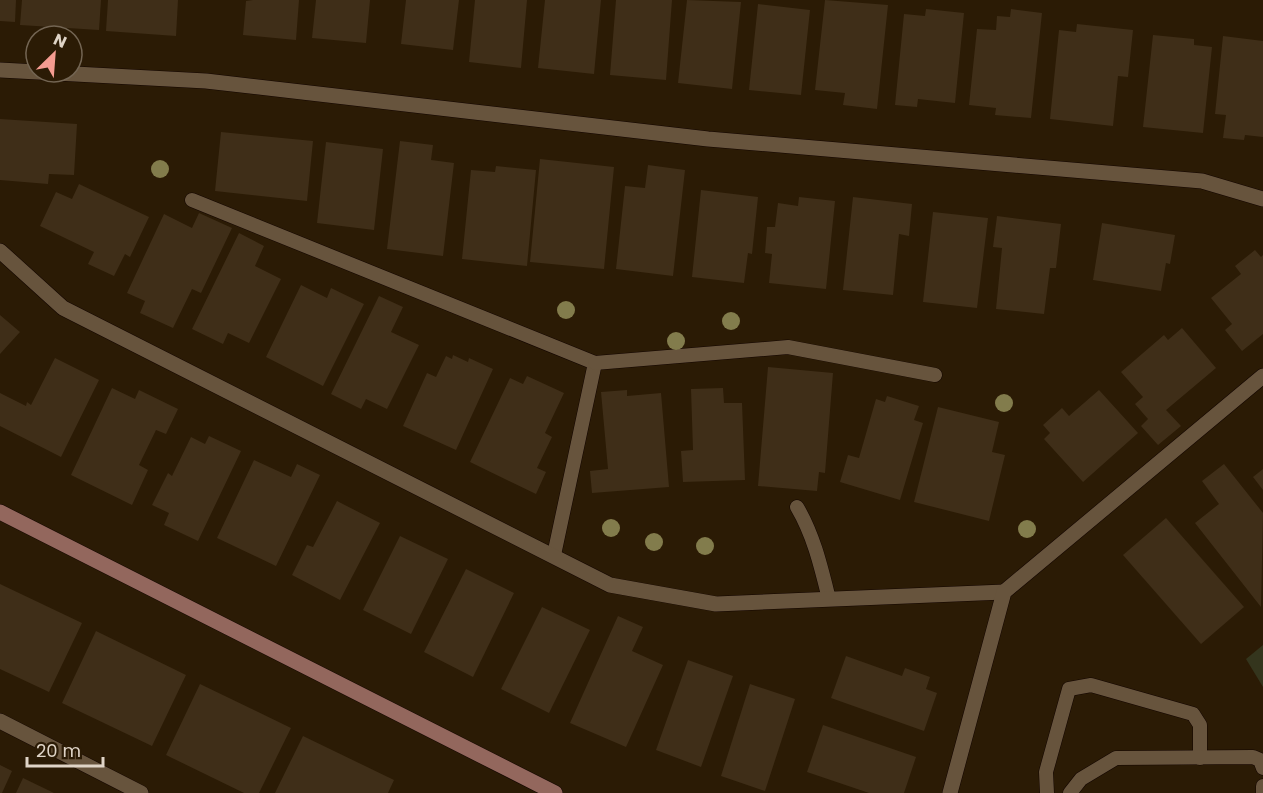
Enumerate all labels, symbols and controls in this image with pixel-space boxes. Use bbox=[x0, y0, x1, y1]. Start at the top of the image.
north arrow bbox=[24, 24, 84, 84]
text: N bbox=[50, 28, 70, 54]
scale bar bbox=[27, 730, 104, 768]
text: 20 m bbox=[36, 738, 81, 763]

